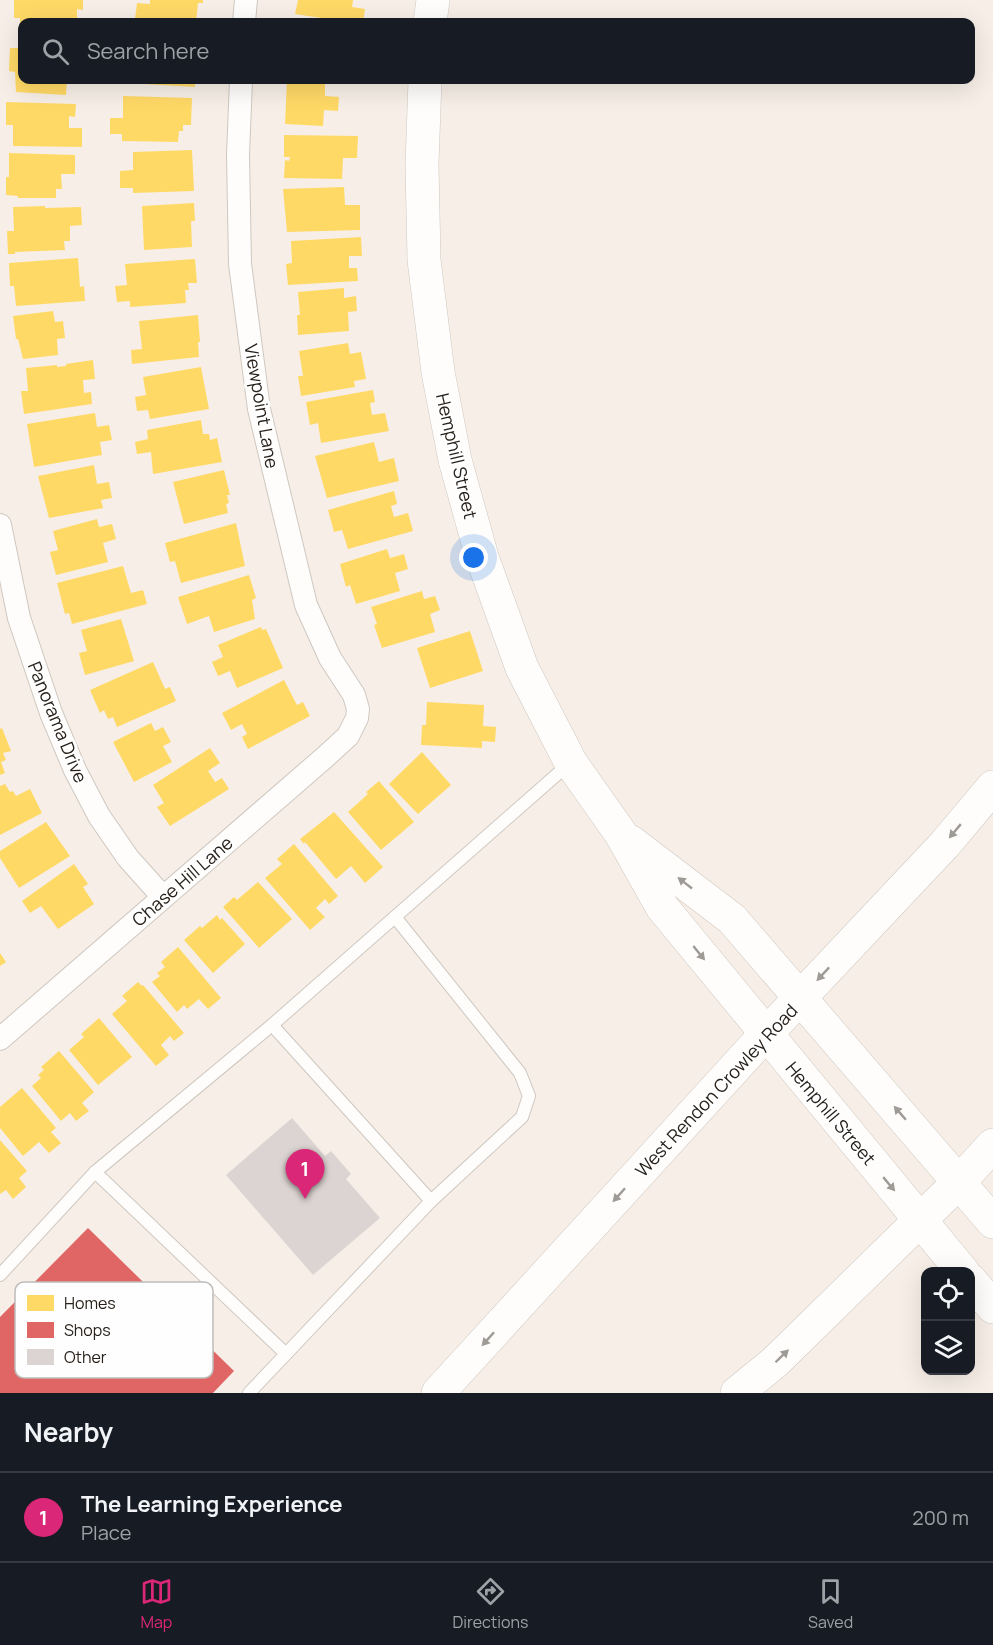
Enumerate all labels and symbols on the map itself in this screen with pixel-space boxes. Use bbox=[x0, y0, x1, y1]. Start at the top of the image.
street label: Viewpoint Lane bbox=[239, 342, 285, 470]
street label: Hemphill Street bbox=[431, 391, 483, 521]
your location bbox=[459, 543, 488, 572]
street label: Panorama Drive bbox=[23, 658, 93, 786]
one-way arrow bbox=[949, 823, 962, 838]
street label: Chase Hill Lane bbox=[127, 831, 237, 931]
one-way arrow bbox=[678, 878, 693, 890]
one-way arrow bbox=[692, 945, 705, 961]
one-way arrow bbox=[816, 967, 830, 982]
street label: West Rendon Crowley Road bbox=[629, 998, 803, 1182]
street label: Hemphill Street bbox=[781, 1056, 881, 1170]
one-way arrow bbox=[894, 1106, 907, 1121]
pin: 1 bbox=[286, 1150, 324, 1199]
one-way arrow bbox=[883, 1176, 896, 1192]
one-way arrow bbox=[613, 1187, 626, 1202]
legend bbox=[15, 1282, 213, 1378]
text: Homes bbox=[64, 1292, 116, 1314]
text: Shops bbox=[64, 1319, 111, 1341]
one-way arrow bbox=[482, 1331, 495, 1346]
text: Other bbox=[64, 1346, 107, 1368]
one-way arrow bbox=[774, 1349, 788, 1363]

